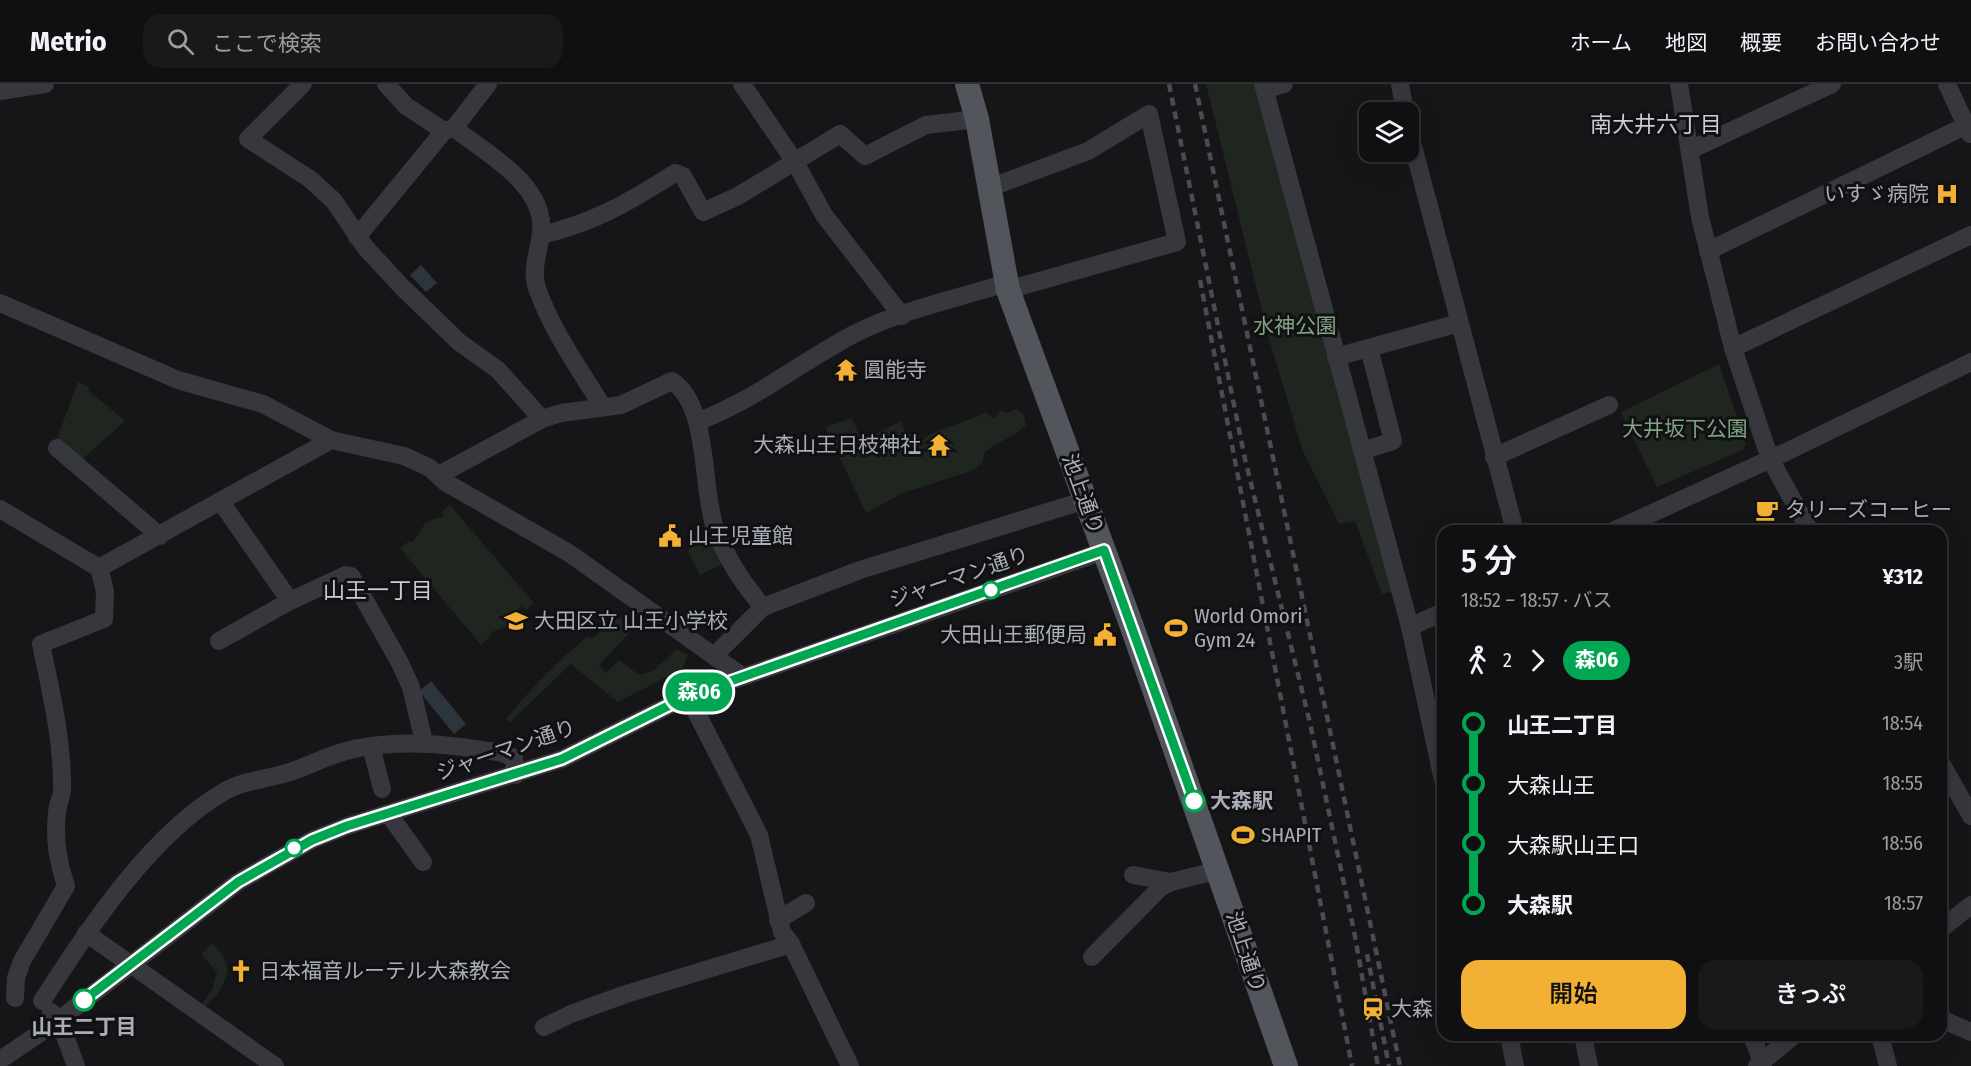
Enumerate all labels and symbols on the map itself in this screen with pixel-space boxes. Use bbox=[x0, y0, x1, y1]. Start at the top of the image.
district label: 南大井六丁目 bbox=[1590, 111, 1722, 138]
place label: いすゞ病院 bbox=[1824, 181, 1929, 207]
hospital icon: いすゞ病院 bbox=[1934, 181, 1960, 207]
park label: 水神公園 bbox=[1253, 313, 1337, 339]
temple icon: 圓能寺 bbox=[833, 357, 859, 383]
place label: 圓能寺 bbox=[864, 357, 927, 383]
park label: 大井坂下公園 bbox=[1622, 416, 1748, 442]
place label: 大森山王日枝神社 bbox=[753, 432, 921, 458]
temple icon: 大森山王日枝神社 bbox=[926, 432, 952, 458]
street label: 池上通り bbox=[1056, 450, 1110, 538]
cafe icon: タリーズコーヒー bbox=[1754, 497, 1780, 523]
place label: タリーズコーヒー bbox=[1785, 497, 1952, 523]
public building icon: 山王児童館 bbox=[657, 523, 683, 549]
place label: 山王児童館 bbox=[688, 523, 793, 549]
street label: ジャーマン通り bbox=[886, 541, 1032, 613]
district label: 山王一丁目 bbox=[323, 577, 433, 604]
unlabelled marker bbox=[982, 581, 1000, 599]
place label: World Omori Gym 24 bbox=[1194, 603, 1303, 653]
school or university icon: 大田区立 山王小学校 bbox=[503, 608, 529, 634]
place label: 大田区立 山王小学校 bbox=[534, 608, 728, 634]
sports icon: World Omori Gym 24 bbox=[1163, 615, 1189, 641]
place label: 大田山王郵便局 bbox=[940, 622, 1087, 648]
public building icon: 大田山王郵便局 bbox=[1092, 622, 1118, 648]
line badge: 森06 bbox=[664, 672, 734, 712]
street label: ジャーマン通り bbox=[433, 714, 579, 786]
place label: 大森駅 bbox=[1210, 788, 1273, 814]
marker: 大森駅 bbox=[1183, 790, 1205, 812]
sports icon: SHAPIT bbox=[1230, 822, 1256, 848]
place label: SHAPIT bbox=[1261, 822, 1322, 848]
unlabelled marker bbox=[285, 839, 303, 857]
street label: 池上通り bbox=[1221, 908, 1271, 996]
church icon: 日本福音ルーテル大森教会 bbox=[228, 958, 254, 984]
place label: 日本福音ルーテル大森教会 bbox=[259, 958, 511, 984]
marker: 山王二丁目 bbox=[73, 989, 95, 1011]
station icon: 大森 bbox=[1360, 996, 1386, 1022]
place label: 大森 bbox=[1391, 996, 1433, 1022]
place label: 山王二丁目 bbox=[32, 1014, 137, 1040]

